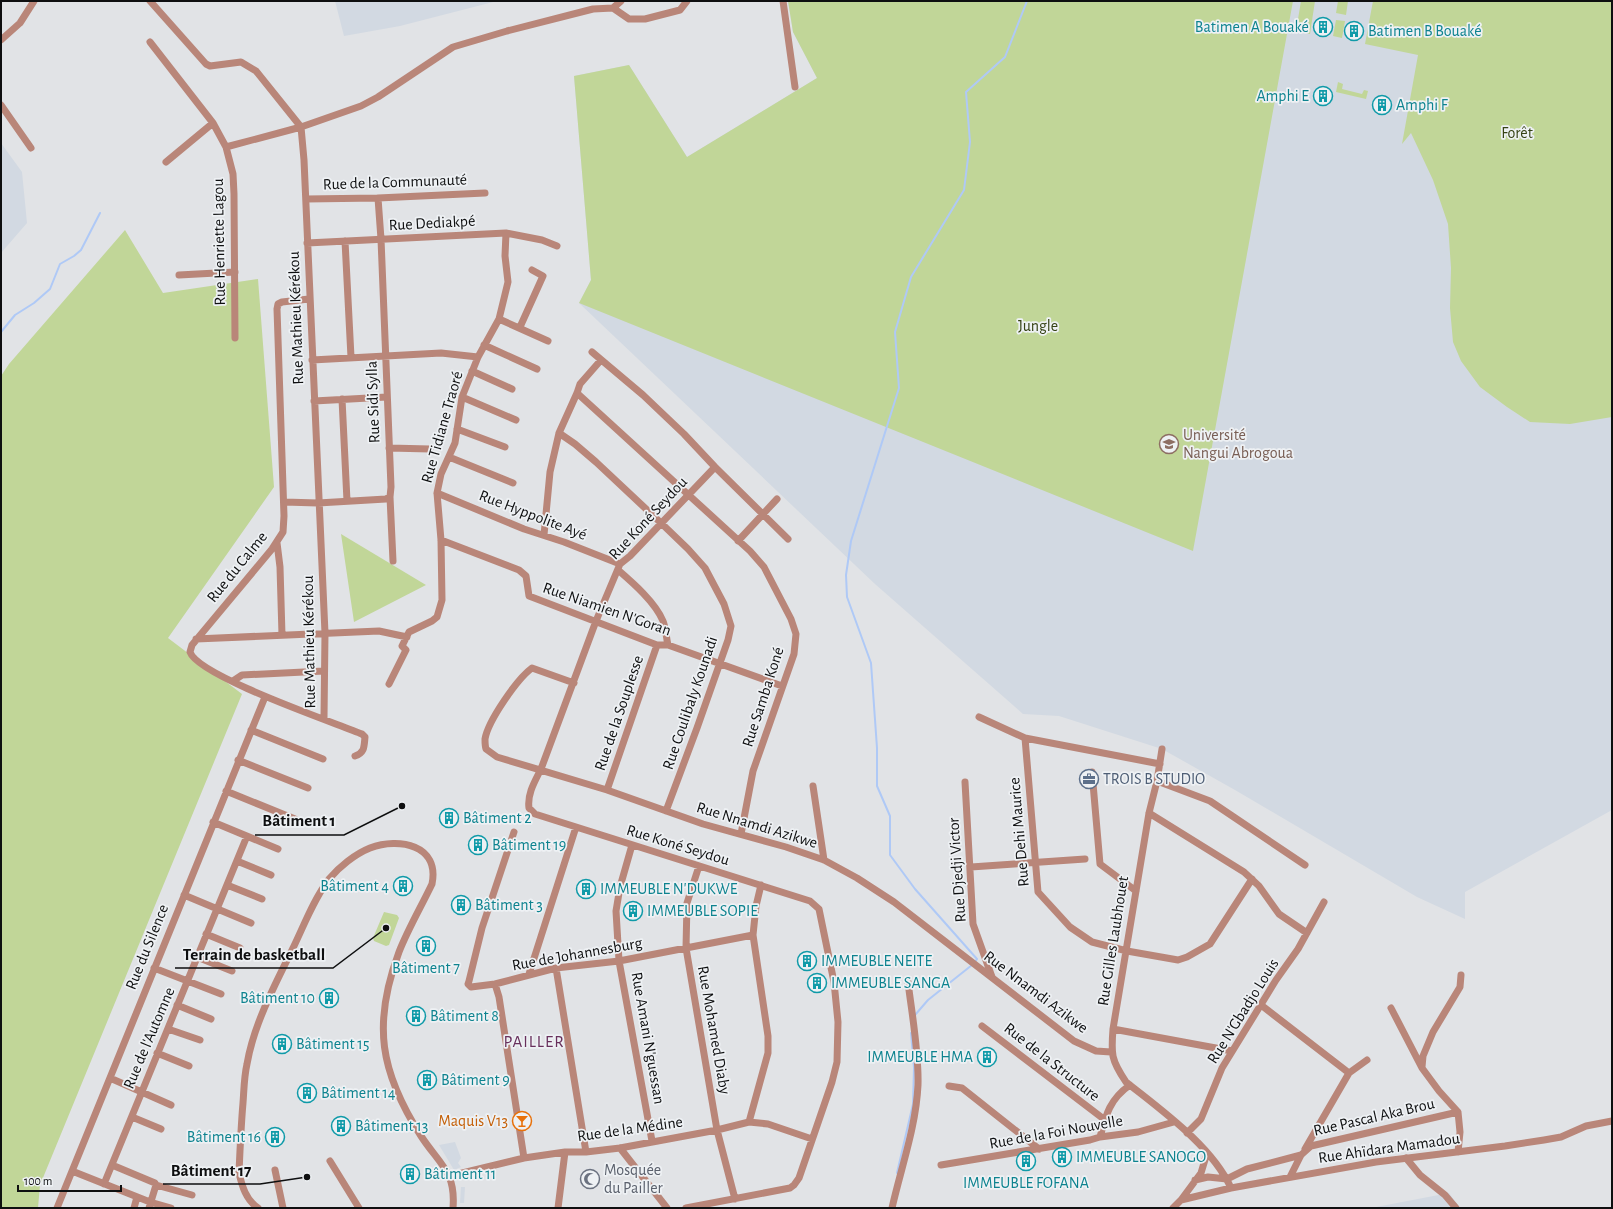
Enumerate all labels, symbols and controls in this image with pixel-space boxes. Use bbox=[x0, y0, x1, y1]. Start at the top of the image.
building icon: Batimen A Bouaké bbox=[1312, 16, 1334, 38]
place label: Batimen A Bouaké bbox=[1195, 19, 1309, 35]
building icon: Batimen B Bouaké bbox=[1343, 20, 1365, 42]
place label: Batimen B Bouaké bbox=[1368, 23, 1482, 39]
building icon: Amphi E bbox=[1312, 85, 1334, 107]
place label: Amphi E bbox=[1256, 88, 1309, 104]
building icon: Amphi F bbox=[1371, 94, 1393, 116]
place label: Amphi F bbox=[1396, 97, 1449, 113]
park label: Forêt bbox=[1501, 125, 1533, 141]
street label: Rue de la Communauté bbox=[323, 171, 467, 193]
street label: Rue Henriette Lagou bbox=[210, 178, 228, 306]
street label: Rue Dediakpé bbox=[388, 213, 476, 233]
street label: Rue Mathieu Kérékou bbox=[286, 251, 306, 385]
park label: Jungle bbox=[1018, 318, 1058, 334]
street label: Rue Sidi Sylla bbox=[364, 361, 383, 443]
street label: Rue Tidiane Traoré bbox=[418, 369, 466, 485]
place label: Université Nangui Abrogoua bbox=[1183, 427, 1293, 461]
school or university icon: Université Nangui Abrogoua bbox=[1158, 433, 1180, 455]
street label: Rue Koné Seydou bbox=[606, 474, 691, 563]
street label: Rue Hyppolite Ayé bbox=[477, 487, 589, 544]
street label: Rue du Calme bbox=[204, 529, 270, 605]
street label: Rue Mathieu Kérékou bbox=[300, 575, 318, 709]
street label: Rue Niamien N'Goran bbox=[541, 580, 673, 638]
street label: Rue Coulibaly Kounadi bbox=[660, 634, 721, 772]
street label: Rue Samba Koné bbox=[739, 645, 787, 749]
street label: Rue de la Souplesse bbox=[592, 653, 646, 773]
office icon: TROIS B STUDIO bbox=[1078, 768, 1100, 790]
place label: TROIS B STUDIO bbox=[1103, 771, 1205, 787]
street label: Rue Dehi Maurice bbox=[1006, 777, 1032, 887]
street label: Rue Nnamdi Azikwe bbox=[695, 799, 819, 851]
callout: Bâtiment 1 bbox=[255, 806, 344, 835]
building icon: Bâtiment 2 bbox=[438, 807, 460, 829]
place label: Bâtiment 2 bbox=[463, 810, 531, 826]
text: Bâtiment 1 bbox=[262, 812, 336, 829]
street label: Rue Djedji Victor bbox=[945, 816, 970, 923]
street label: Rue Koné Seydou bbox=[624, 822, 731, 869]
building icon: Bâtiment 19 bbox=[467, 834, 489, 856]
place label: Bâtiment 19 bbox=[492, 837, 566, 853]
building icon: Bâtiment 4 bbox=[392, 875, 414, 897]
street label: Rue Gilles Laubhouet bbox=[1095, 875, 1131, 1007]
place label: Bâtiment 4 bbox=[320, 878, 389, 894]
building icon: IMMEUBLE N'DUKWE bbox=[575, 878, 597, 900]
place label: IMMEUBLE N'DUKWE bbox=[600, 881, 738, 897]
building icon: Bâtiment 3 bbox=[450, 894, 472, 916]
place label: Bâtiment 3 bbox=[475, 897, 543, 913]
building icon: IMMEUBLE SOPIE bbox=[622, 900, 644, 922]
street label: Rue du Silence bbox=[123, 902, 171, 992]
place label: IMMEUBLE SOPIE bbox=[647, 903, 758, 919]
building icon: Bâtiment 7 bbox=[415, 935, 437, 957]
street label: Rue de Johannesburg bbox=[511, 935, 644, 973]
callout: Terrain de basketball bbox=[175, 939, 333, 968]
text: Terrain de basketball bbox=[183, 946, 325, 963]
street label: Rue Nnamdi Azikwe bbox=[981, 948, 1091, 1036]
building icon: IMMEUBLE NEITE bbox=[796, 950, 818, 972]
place label: IMMEUBLE NEITE bbox=[821, 953, 932, 969]
street label: Rue N'Gbadjo Louis bbox=[1204, 956, 1283, 1067]
place label: Bâtiment 7 bbox=[392, 960, 460, 976]
street label: Rue Mohamed Diaby bbox=[694, 965, 733, 1096]
street label: Rue Amani N'guessan bbox=[628, 971, 668, 1105]
building icon: IMMEUBLE SANGA bbox=[806, 972, 828, 994]
place label: IMMEUBLE SANGA bbox=[831, 975, 950, 991]
street label: Rue de l'Automne bbox=[120, 985, 178, 1091]
building icon: Bâtiment 10 bbox=[318, 987, 340, 1009]
place label: Bâtiment 10 bbox=[240, 990, 315, 1006]
building icon: Bâtiment 8 bbox=[405, 1005, 427, 1027]
place label: Bâtiment 8 bbox=[430, 1008, 499, 1024]
street label: Rue de la Structure bbox=[1001, 1020, 1103, 1104]
building icon: Bâtiment 15 bbox=[271, 1033, 293, 1055]
district label: PAILLER bbox=[503, 1033, 565, 1050]
place label: Bâtiment 15 bbox=[296, 1036, 369, 1052]
building icon: IMMEUBLE HMA bbox=[976, 1046, 998, 1068]
place label: IMMEUBLE HMA bbox=[867, 1049, 973, 1065]
building icon: Bâtiment 9 bbox=[416, 1069, 438, 1091]
place label: Bâtiment 9 bbox=[441, 1072, 510, 1088]
building icon: Bâtiment 14 bbox=[296, 1082, 318, 1104]
place label: Bâtiment 14 bbox=[321, 1085, 396, 1101]
street label: Rue Pascal Aka Brou bbox=[1312, 1095, 1436, 1139]
bar icon: Maquis V13 bbox=[511, 1110, 533, 1132]
street label: Rue de la Foi Nouvelle bbox=[988, 1112, 1124, 1152]
place label: Maquis V13 bbox=[438, 1113, 508, 1129]
street label: Rue de la Médine bbox=[576, 1114, 684, 1144]
building icon: Bâtiment 13 bbox=[330, 1115, 352, 1137]
place label: Bâtiment 13 bbox=[355, 1118, 428, 1134]
building icon: Bâtiment 16 bbox=[264, 1126, 286, 1148]
place label: Bâtiment 16 bbox=[187, 1129, 261, 1145]
street label: Rue Ahïdara Mamadou bbox=[1317, 1130, 1461, 1166]
building icon: IMMEUBLE SANOGO bbox=[1051, 1146, 1073, 1168]
place label: IMMEUBLE SANOGO bbox=[1076, 1149, 1206, 1165]
building icon: IMMEUBLE FOFANA bbox=[1015, 1150, 1037, 1172]
callout: Bâtiment 17 bbox=[163, 1155, 260, 1184]
text: Bâtiment 17 bbox=[171, 1162, 251, 1179]
place label: Mosquée du Pailler bbox=[604, 1162, 664, 1196]
building icon: Bâtiment 11 bbox=[399, 1163, 421, 1185]
place label: Bâtiment 11 bbox=[424, 1166, 496, 1182]
scale bar bbox=[18, 1167, 121, 1193]
mosque icon: Mosquée du Pailler bbox=[579, 1168, 601, 1190]
text: 100 m bbox=[24, 1175, 52, 1187]
place label: IMMEUBLE FOFANA bbox=[963, 1175, 1089, 1191]

